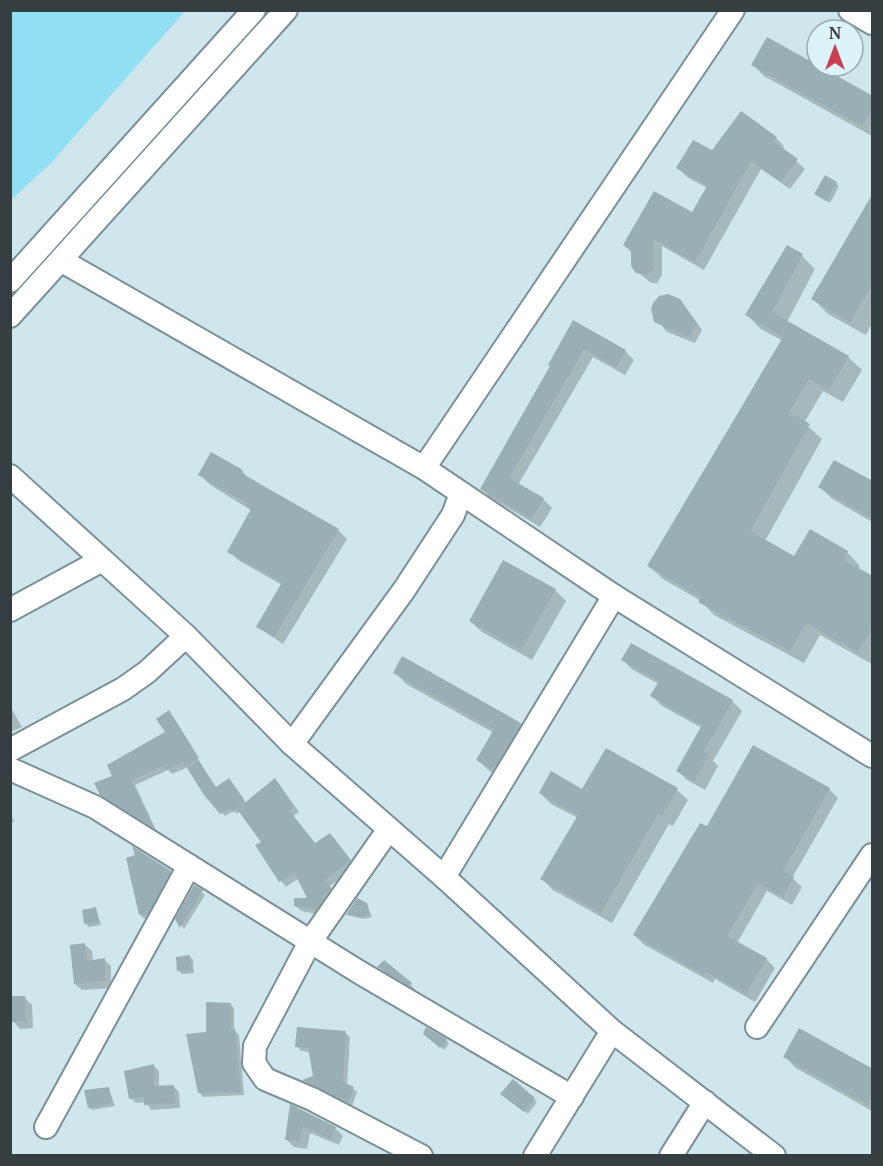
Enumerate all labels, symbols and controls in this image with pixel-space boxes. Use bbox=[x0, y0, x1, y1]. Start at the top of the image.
north arrow bbox=[805, 18, 865, 78]
text: N bbox=[829, 22, 842, 44]

